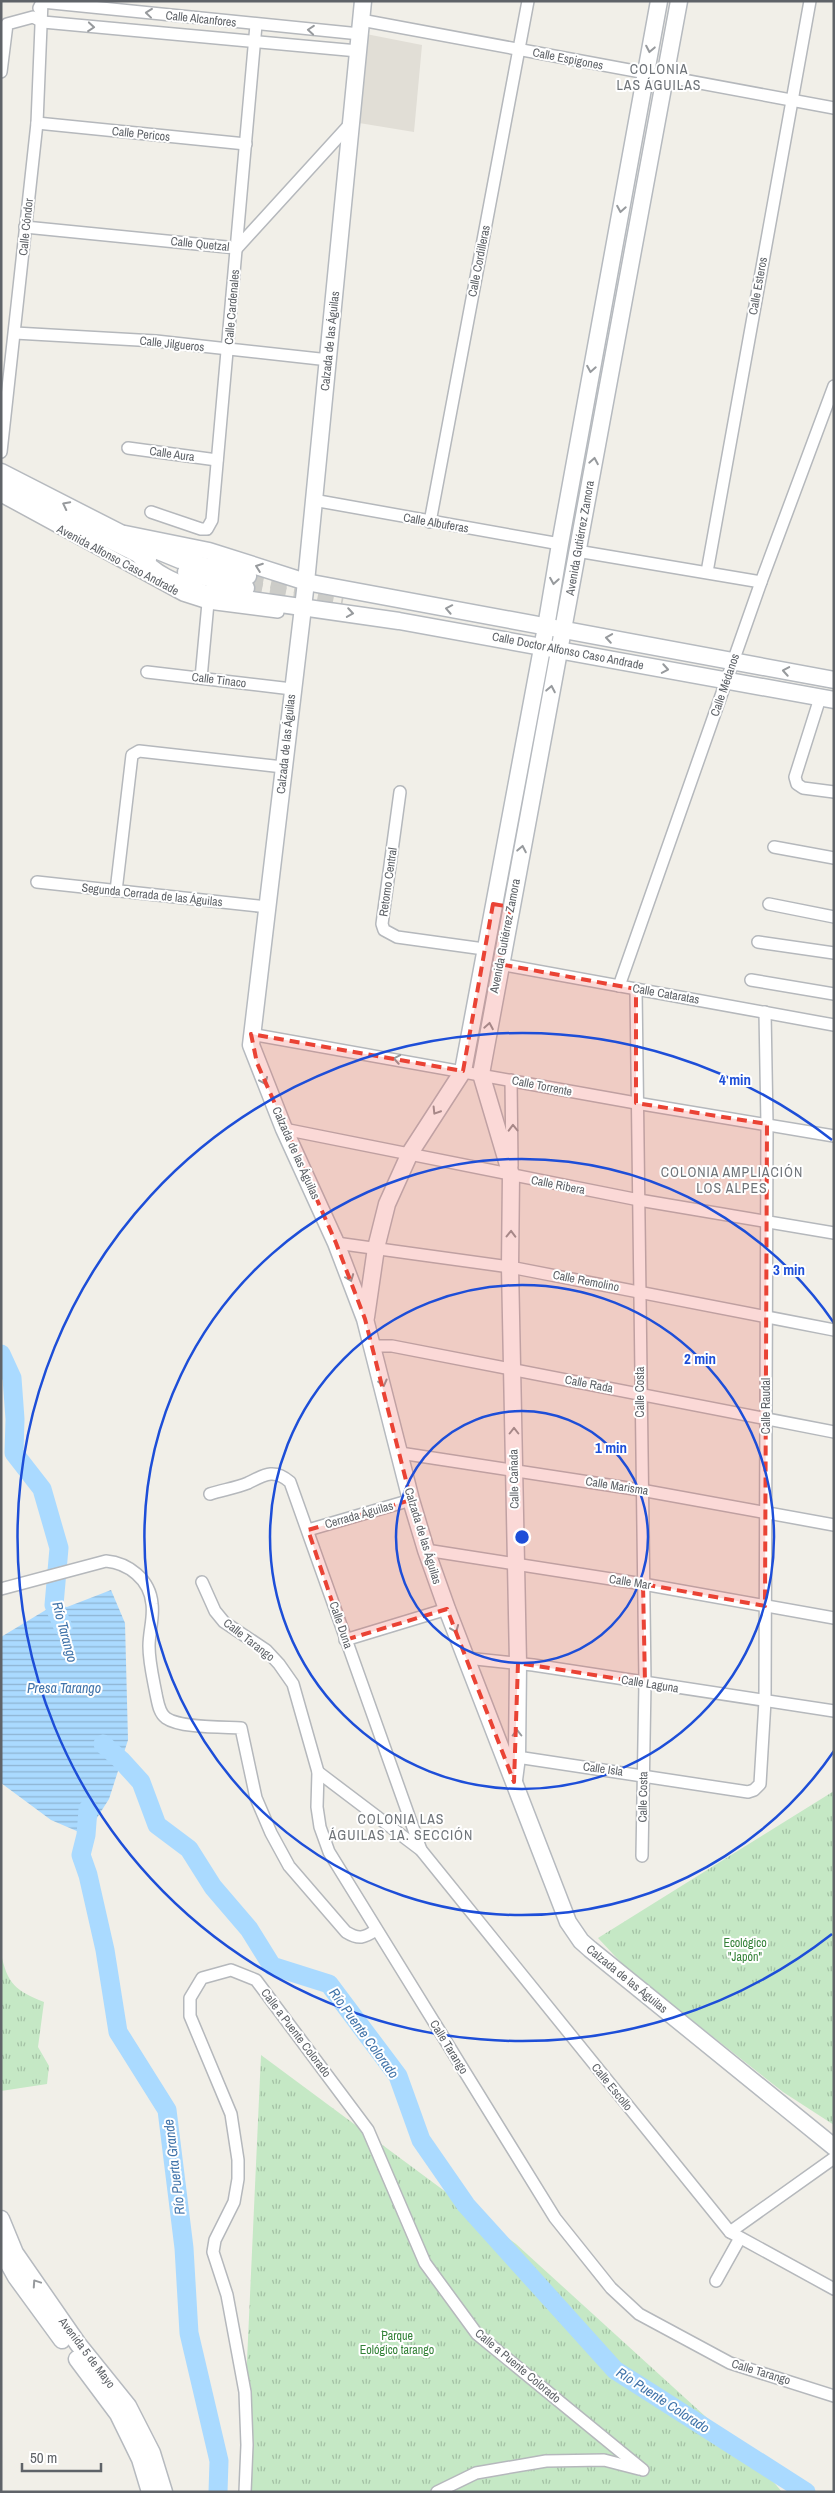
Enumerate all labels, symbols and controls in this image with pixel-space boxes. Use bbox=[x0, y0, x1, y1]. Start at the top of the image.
street label: Calle Alcanfores bbox=[165, 7, 237, 31]
one-way arrow bbox=[145, 8, 153, 19]
one-way arrow bbox=[87, 21, 95, 32]
one-way arrow bbox=[307, 25, 315, 36]
street label: Calle Espigones bbox=[531, 44, 605, 74]
one-way arrow bbox=[645, 45, 655, 54]
district label: COLONIA LAS ÁGUILAS bbox=[616, 60, 702, 94]
street label: Calle Pericos bbox=[111, 123, 171, 145]
street label: Calle Cóndor bbox=[15, 197, 37, 256]
one-way arrow bbox=[616, 205, 626, 213]
street label: Calle Cordilleras bbox=[464, 224, 494, 298]
street label: Calle Quetzal bbox=[170, 233, 230, 255]
street label: Calle Esteros bbox=[745, 256, 771, 316]
street label: Calle Cardenales bbox=[221, 269, 243, 345]
street label: Calzada de las Águilas bbox=[317, 290, 343, 392]
street label: Calle Jilgueros bbox=[139, 333, 205, 355]
one-way arrow bbox=[587, 364, 597, 373]
street label: Calle Aura bbox=[148, 443, 196, 465]
one-way arrow bbox=[588, 456, 598, 465]
street label: Avenida Gutiérrez Zamora bbox=[562, 479, 598, 598]
one-way arrow bbox=[62, 501, 71, 511]
street label: Calle Albuferas bbox=[402, 509, 470, 537]
street label: Avenida Alfonso Caso Andrade bbox=[53, 521, 182, 599]
one-way arrow bbox=[256, 563, 264, 573]
one-way arrow bbox=[549, 576, 559, 585]
one-way arrow bbox=[445, 604, 453, 614]
one-way arrow bbox=[347, 607, 355, 618]
street label: Calle Doctor Alfonso Caso Andrade bbox=[491, 628, 645, 674]
one-way arrow bbox=[604, 634, 613, 644]
street label: Calle Médanos bbox=[707, 651, 743, 719]
one-way arrow bbox=[661, 664, 669, 674]
one-way arrow bbox=[781, 667, 790, 677]
street label: Calle Tinaco bbox=[191, 669, 247, 691]
one-way arrow bbox=[546, 685, 556, 694]
street label: Calzada de las Águilas bbox=[273, 693, 299, 795]
one-way arrow bbox=[516, 845, 526, 853]
street label: Retorno Central bbox=[375, 846, 401, 918]
street label: Avenida Gutiérrez Zamora bbox=[486, 877, 524, 996]
street label: Segunda Cerrada de las Águilas bbox=[81, 880, 223, 910]
street label: Calle Cataratas bbox=[631, 980, 701, 1008]
one-way arrow bbox=[483, 1022, 493, 1030]
one-way arrow bbox=[393, 1055, 402, 1065]
text: 4 min bbox=[719, 1069, 751, 1090]
street label: Calle Torrente bbox=[510, 1072, 574, 1100]
one-way arrow bbox=[258, 1076, 269, 1085]
street label: Calzada de las Águilas bbox=[268, 1104, 324, 1202]
one-way arrow bbox=[433, 1106, 442, 1115]
one-way arrow bbox=[507, 1123, 518, 1131]
district label: COLONIA AMPLIACIÓN LOS ALPES bbox=[661, 1163, 803, 1197]
street label: Calle Ribera bbox=[530, 1172, 587, 1198]
one-way arrow bbox=[506, 1229, 516, 1237]
text: 3 min bbox=[773, 1259, 805, 1280]
street label: Calle Remolino bbox=[551, 1267, 621, 1295]
one-way arrow bbox=[344, 1273, 354, 1282]
text: 2 min bbox=[684, 1348, 716, 1369]
street label: Calle Costa bbox=[632, 1366, 648, 1417]
street label: Calle Rada bbox=[564, 1372, 615, 1397]
street label: Calle Raudal bbox=[758, 1378, 774, 1434]
one-way arrow bbox=[377, 1379, 388, 1388]
one-way arrow bbox=[509, 1427, 519, 1434]
text: 1 min bbox=[595, 1437, 627, 1458]
street label: Calle Cañada bbox=[505, 1449, 523, 1509]
street label: Calle Marisma bbox=[584, 1473, 650, 1499]
street label: Calzada de las Águilas bbox=[401, 1486, 445, 1586]
street label: Cerrada Águilas bbox=[323, 1498, 395, 1532]
centre of rings bbox=[513, 1528, 531, 1546]
street label: Calle Mar bbox=[608, 1571, 653, 1593]
street label: Calle Duna bbox=[326, 1599, 357, 1651]
water label: Río Tarango bbox=[48, 1600, 82, 1664]
street label: Calle Tarango bbox=[220, 1615, 278, 1665]
one-way arrow bbox=[448, 1624, 459, 1633]
street label: Calle Laguna bbox=[620, 1672, 680, 1697]
water label: Presa Tarango bbox=[27, 1679, 101, 1697]
one-way arrow bbox=[512, 1729, 522, 1737]
street label: Calle Isla bbox=[582, 1758, 625, 1780]
street label: Calle Costa bbox=[635, 1771, 651, 1823]
district label: COLONIA LAS ÁGUILAS 1A. SECCIÓN bbox=[328, 1810, 473, 1844]
park label: Ecológico "Japón" bbox=[723, 1935, 767, 1965]
street label: Calzada de las Águilas bbox=[583, 1941, 671, 2017]
water label: Río Puente Colorado bbox=[325, 1984, 403, 2082]
street label: Calle a Puente Colorado bbox=[257, 1985, 335, 2081]
street label: Calle Tarango bbox=[426, 2017, 472, 2077]
street label: Calle Escollo bbox=[588, 2060, 636, 2114]
water label: Río Puerta Grande bbox=[159, 2118, 189, 2216]
one-way arrow bbox=[33, 2279, 42, 2288]
street label: Avenida 5 de Mayo bbox=[55, 2314, 119, 2392]
street label: Calle a Puente Colorado bbox=[472, 2325, 564, 2407]
park label: ´Parque Eológico tarango bbox=[360, 2328, 434, 2358]
street label: Calle Tarango bbox=[730, 2355, 792, 2389]
water label: Río Puente Colorado bbox=[613, 2363, 713, 2437]
scale bar bbox=[22, 2440, 101, 2472]
text: 50 m bbox=[30, 2447, 57, 2468]

